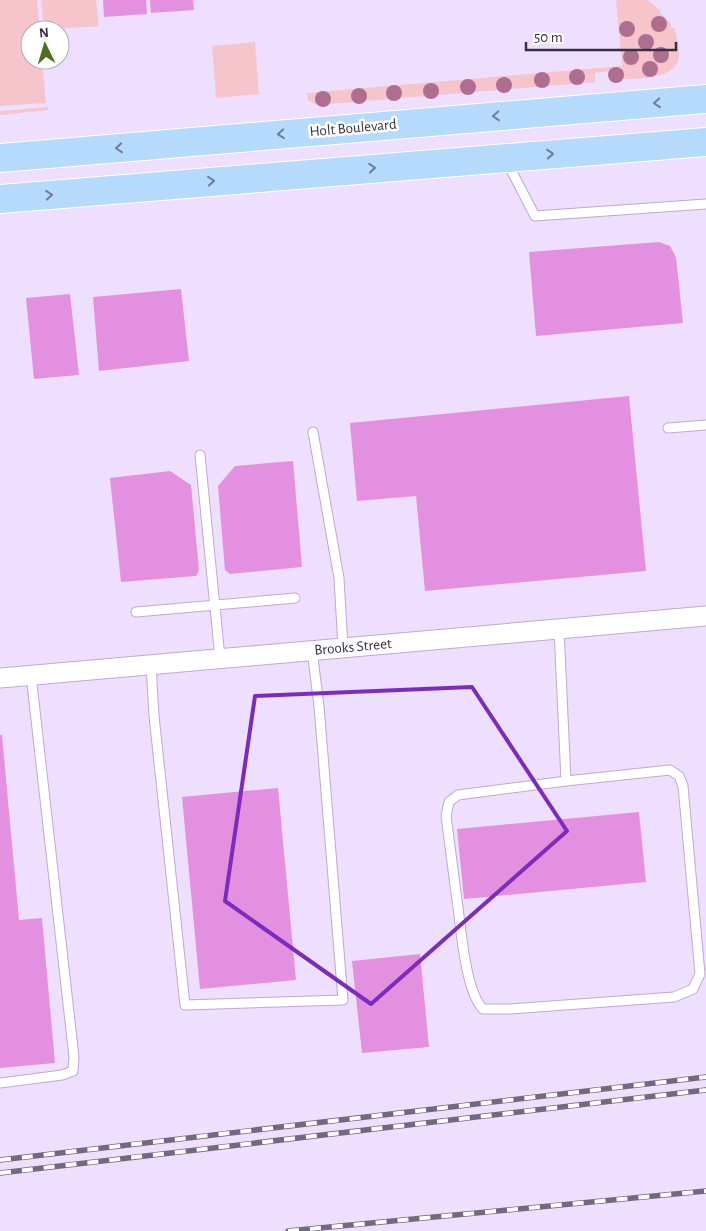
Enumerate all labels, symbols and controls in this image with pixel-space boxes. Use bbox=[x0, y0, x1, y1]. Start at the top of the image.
north arrow bbox=[20, 20, 70, 70]
scale bar bbox=[526, 20, 676, 52]
text: N bbox=[38, 26, 49, 40]
text: 50 m bbox=[534, 30, 563, 45]
one-way arrow bbox=[653, 97, 661, 108]
one-way arrow bbox=[491, 111, 499, 122]
street label: Holt Boulevard bbox=[309, 117, 397, 139]
one-way arrow bbox=[277, 129, 285, 140]
one-way arrow bbox=[115, 142, 123, 153]
one-way arrow bbox=[546, 148, 554, 159]
one-way arrow bbox=[369, 162, 377, 173]
one-way arrow bbox=[207, 176, 215, 187]
one-way arrow bbox=[45, 190, 53, 201]
street label: Brooks Street bbox=[314, 636, 393, 658]

